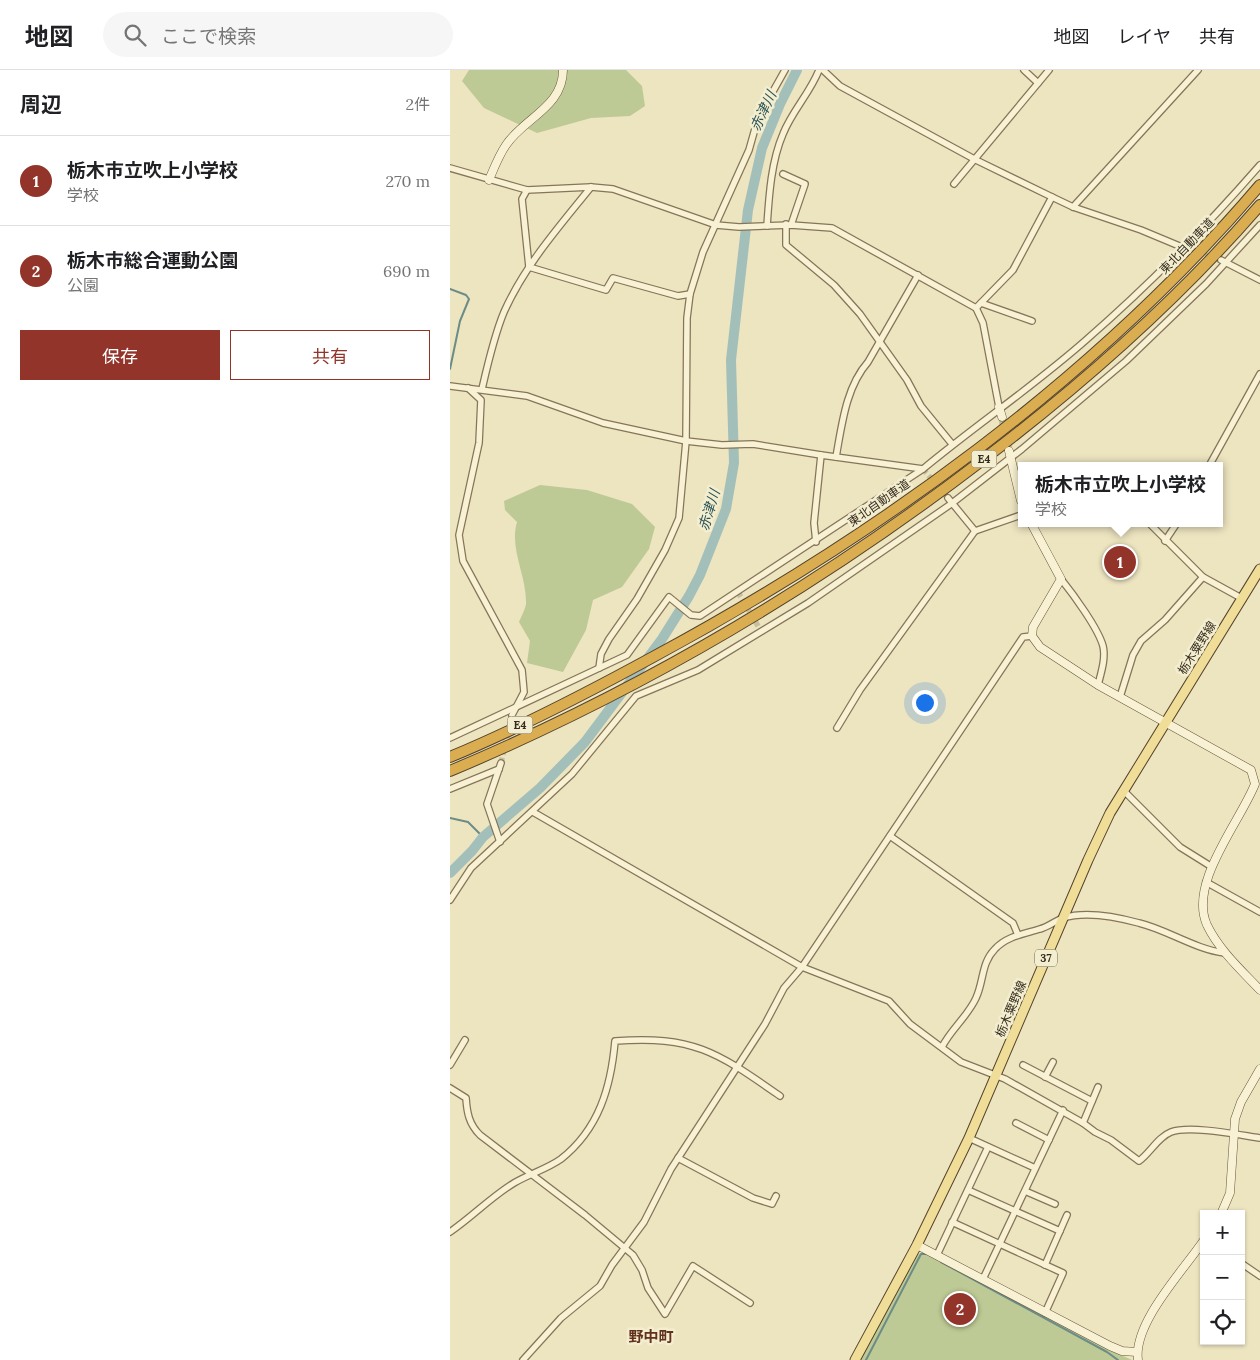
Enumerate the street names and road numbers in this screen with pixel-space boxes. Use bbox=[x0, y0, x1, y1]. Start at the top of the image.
street label: 東北自動車道 bbox=[1156, 215, 1217, 277]
road number: E4 bbox=[972, 450, 996, 468]
street label: 東北自動車道 bbox=[845, 476, 913, 529]
street label: 栃木粟野線 bbox=[1174, 618, 1219, 677]
road number: E4 bbox=[508, 716, 532, 734]
road number: 37 bbox=[1035, 950, 1057, 966]
street label: 栃木粟野線 bbox=[992, 978, 1029, 1039]

